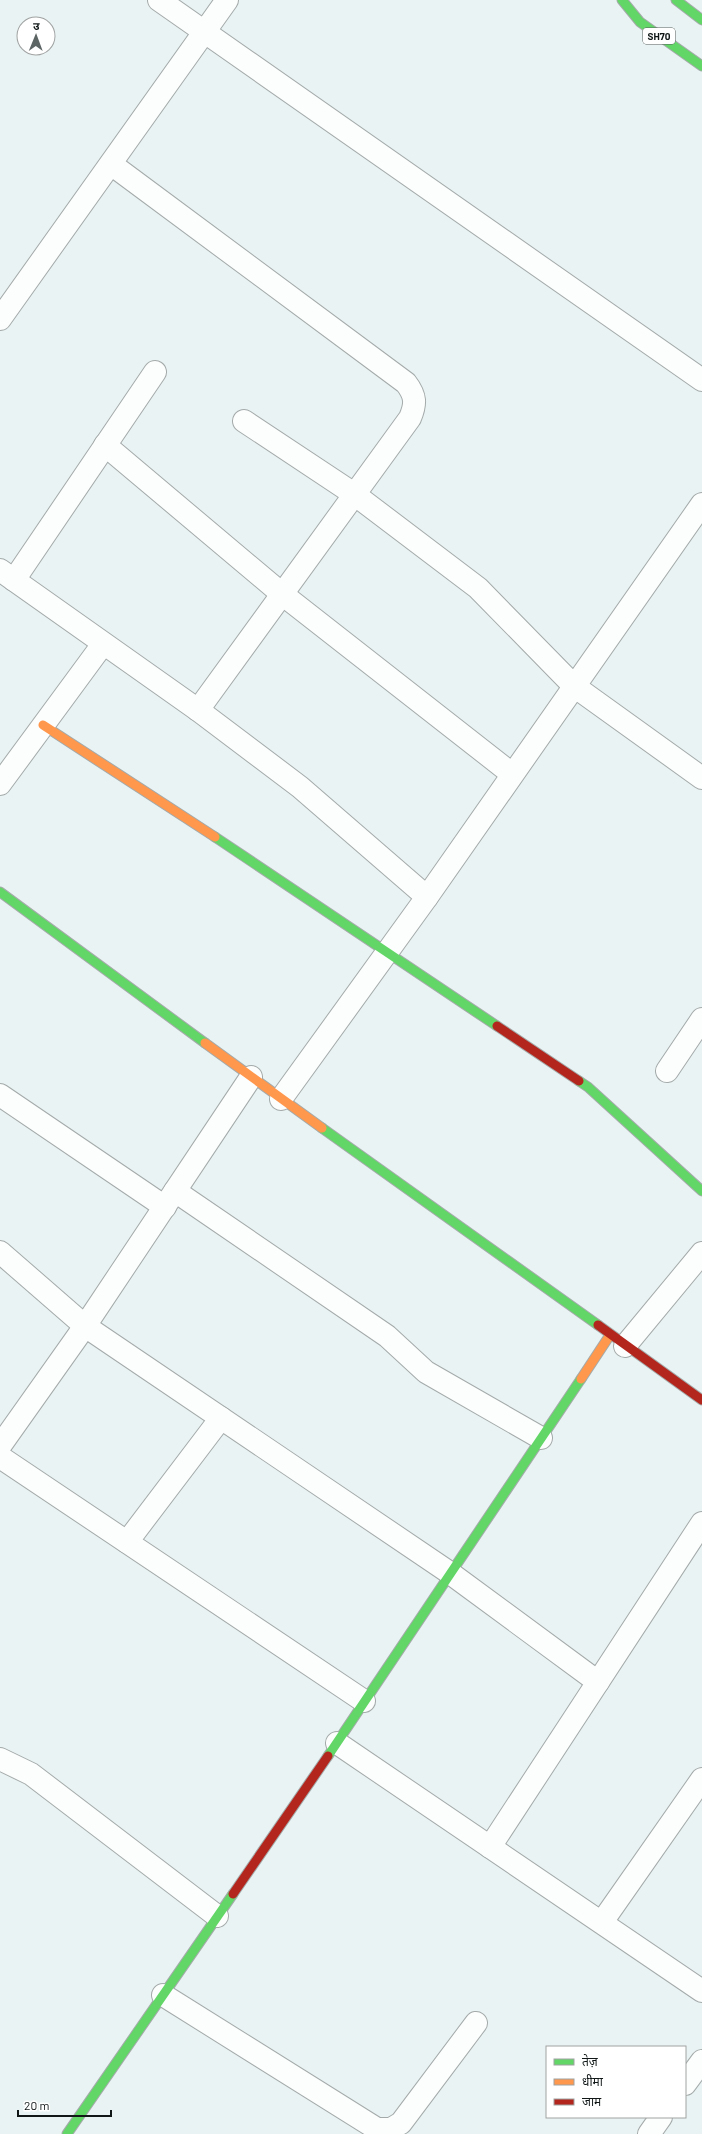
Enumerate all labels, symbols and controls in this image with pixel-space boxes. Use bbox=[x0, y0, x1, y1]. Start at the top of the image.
north arrow bbox=[16, 16, 56, 56]
text: उ bbox=[33, 19, 40, 32]
road number: SH70 bbox=[643, 28, 675, 44]
legend bbox=[546, 2046, 686, 2118]
text: तेज़ bbox=[582, 2054, 599, 2068]
text: धीमा bbox=[582, 2074, 604, 2088]
scale bar bbox=[18, 2092, 111, 2118]
text: जाम bbox=[582, 2094, 602, 2108]
text: 20 m bbox=[24, 2098, 50, 2112]

